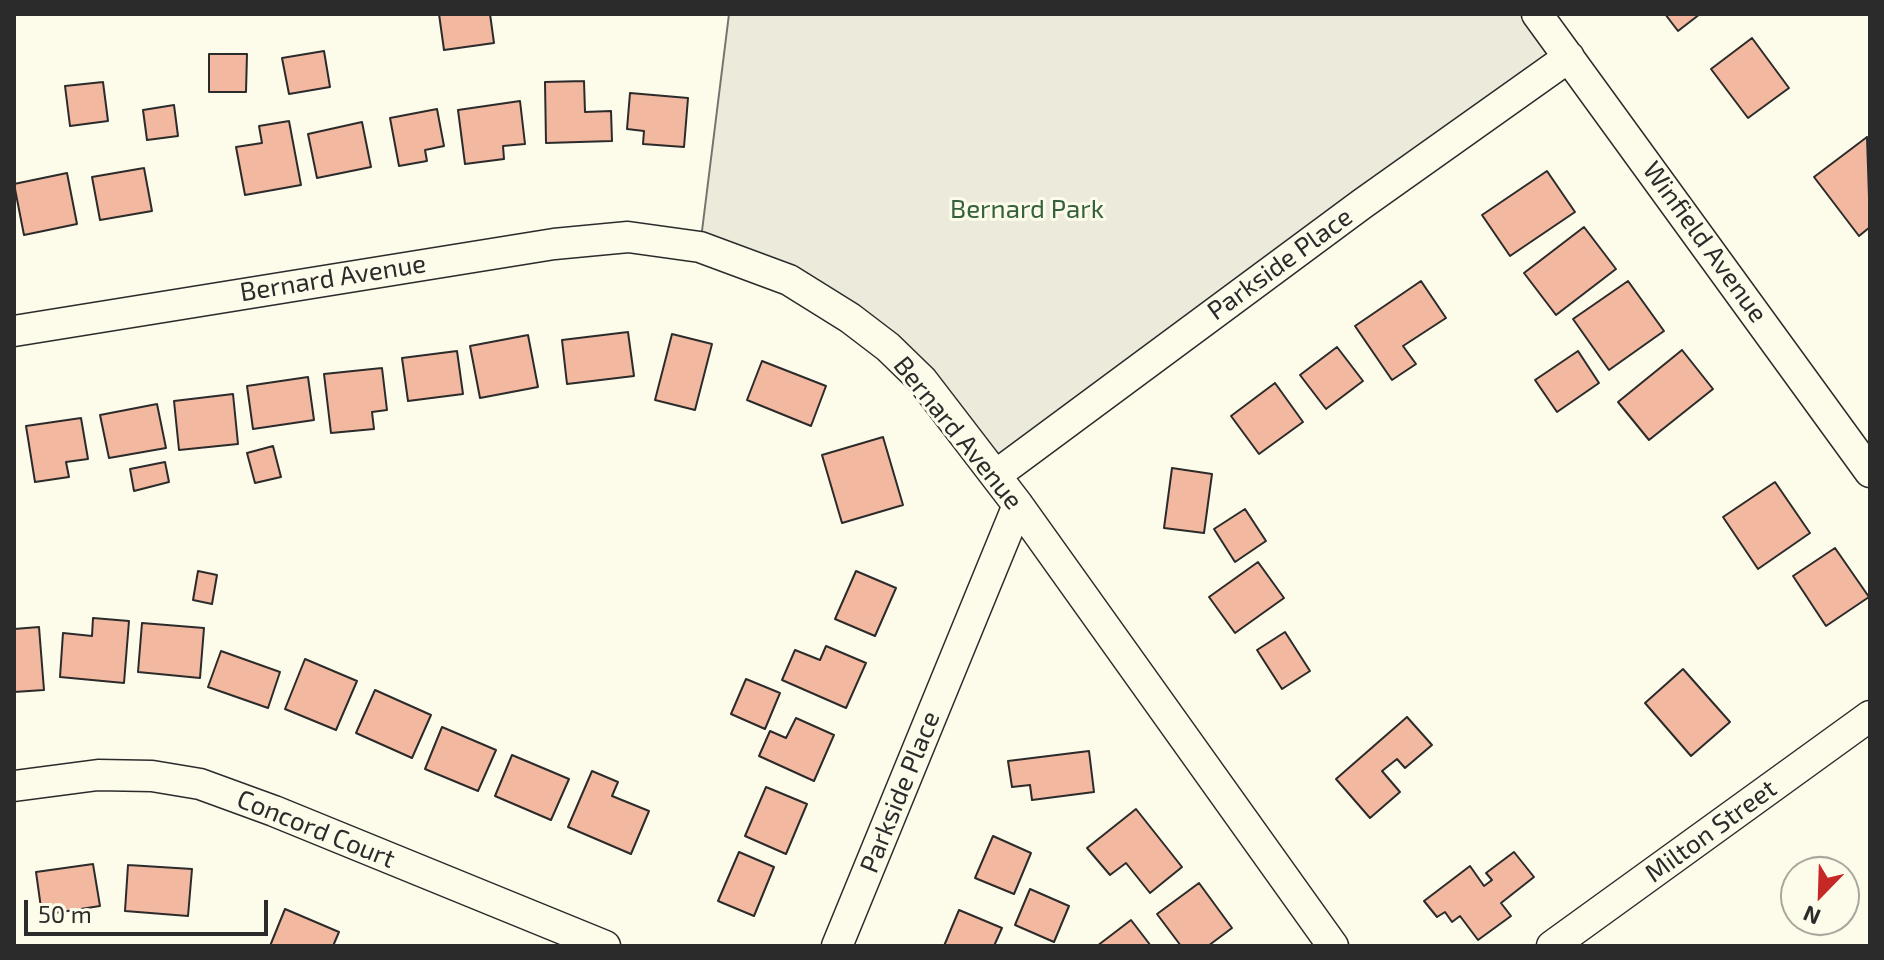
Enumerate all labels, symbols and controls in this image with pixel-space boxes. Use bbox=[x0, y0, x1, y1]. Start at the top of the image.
street label: Winfield Avenue bbox=[1636, 155, 1774, 329]
park label: Bernard Park bbox=[950, 193, 1104, 225]
street label: Parkside Place bbox=[1202, 201, 1358, 327]
street label: Bernard Avenue bbox=[238, 248, 428, 308]
street label: Bernard Avenue bbox=[887, 350, 1029, 516]
street label: Parkside Place bbox=[853, 707, 947, 877]
street label: Milton Street bbox=[1639, 773, 1783, 889]
street label: Concord Court bbox=[232, 783, 400, 875]
north arrow bbox=[1780, 856, 1860, 936]
scale bar bbox=[28, 884, 272, 934]
text: 50 m bbox=[38, 899, 92, 928]
text: N bbox=[1799, 901, 1824, 931]

